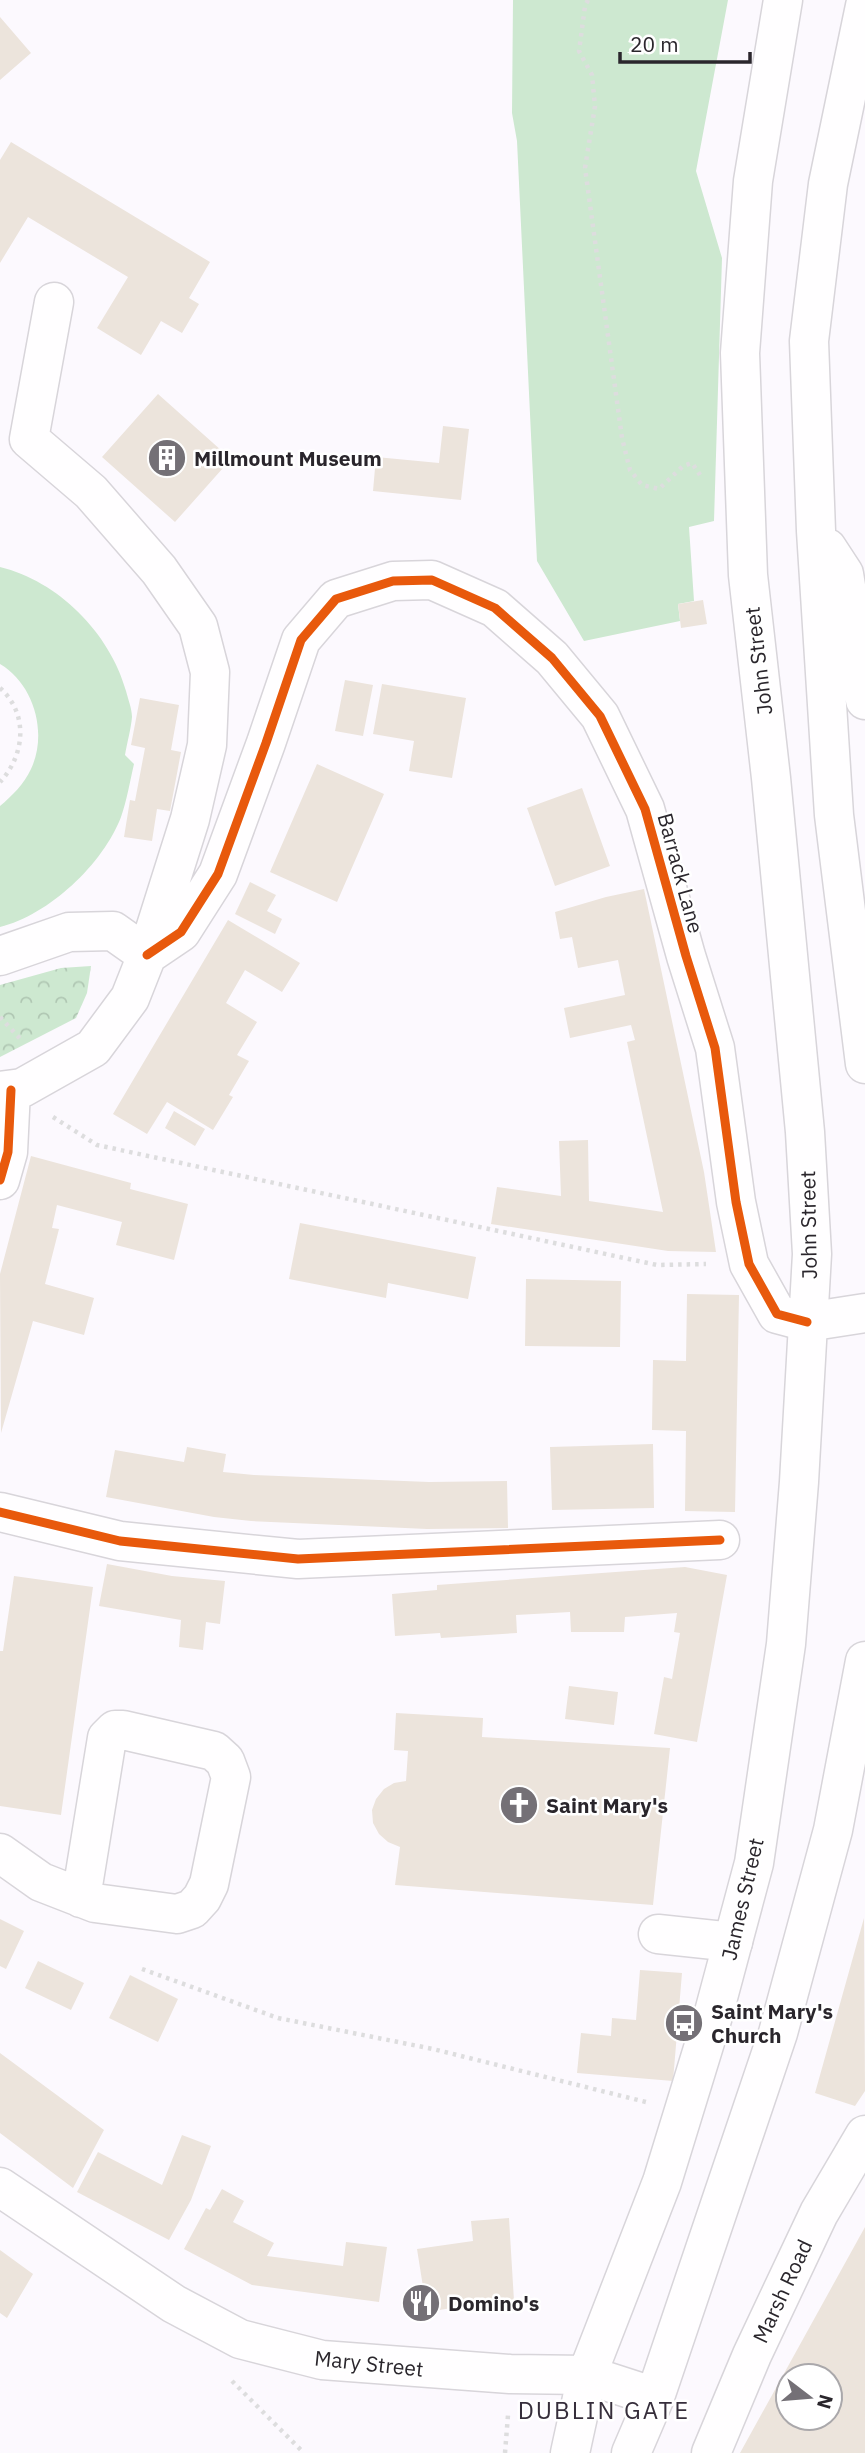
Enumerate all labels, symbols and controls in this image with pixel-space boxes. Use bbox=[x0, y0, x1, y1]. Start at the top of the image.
scale bar bbox=[620, 21, 750, 65]
text: 20 m bbox=[630, 30, 679, 58]
building icon: Millmount Museum bbox=[146, 437, 188, 479]
place label: Millmount Museum bbox=[194, 444, 382, 472]
street label: John Street bbox=[737, 605, 779, 717]
street label: Barrack Lane bbox=[652, 810, 710, 936]
street label: John Street bbox=[793, 1170, 823, 1280]
church icon: Saint Mary's bbox=[498, 1784, 540, 1826]
place label: Saint Mary's bbox=[546, 1791, 668, 1819]
street label: James Street bbox=[714, 1835, 770, 1963]
place label: Saint Mary's Church bbox=[711, 1997, 833, 2049]
bus stop icon: Saint Mary's Church bbox=[663, 2002, 705, 2044]
street label: Marsh Road bbox=[746, 2235, 818, 2347]
restaurant icon: Domino's bbox=[400, 2282, 442, 2324]
place label: Domino's bbox=[448, 2289, 539, 2317]
street label: Mary Street bbox=[313, 2343, 425, 2383]
north arrow bbox=[774, 2362, 844, 2432]
text: N bbox=[812, 2392, 839, 2412]
district label: DUBLIN GATE bbox=[518, 2394, 690, 2426]

